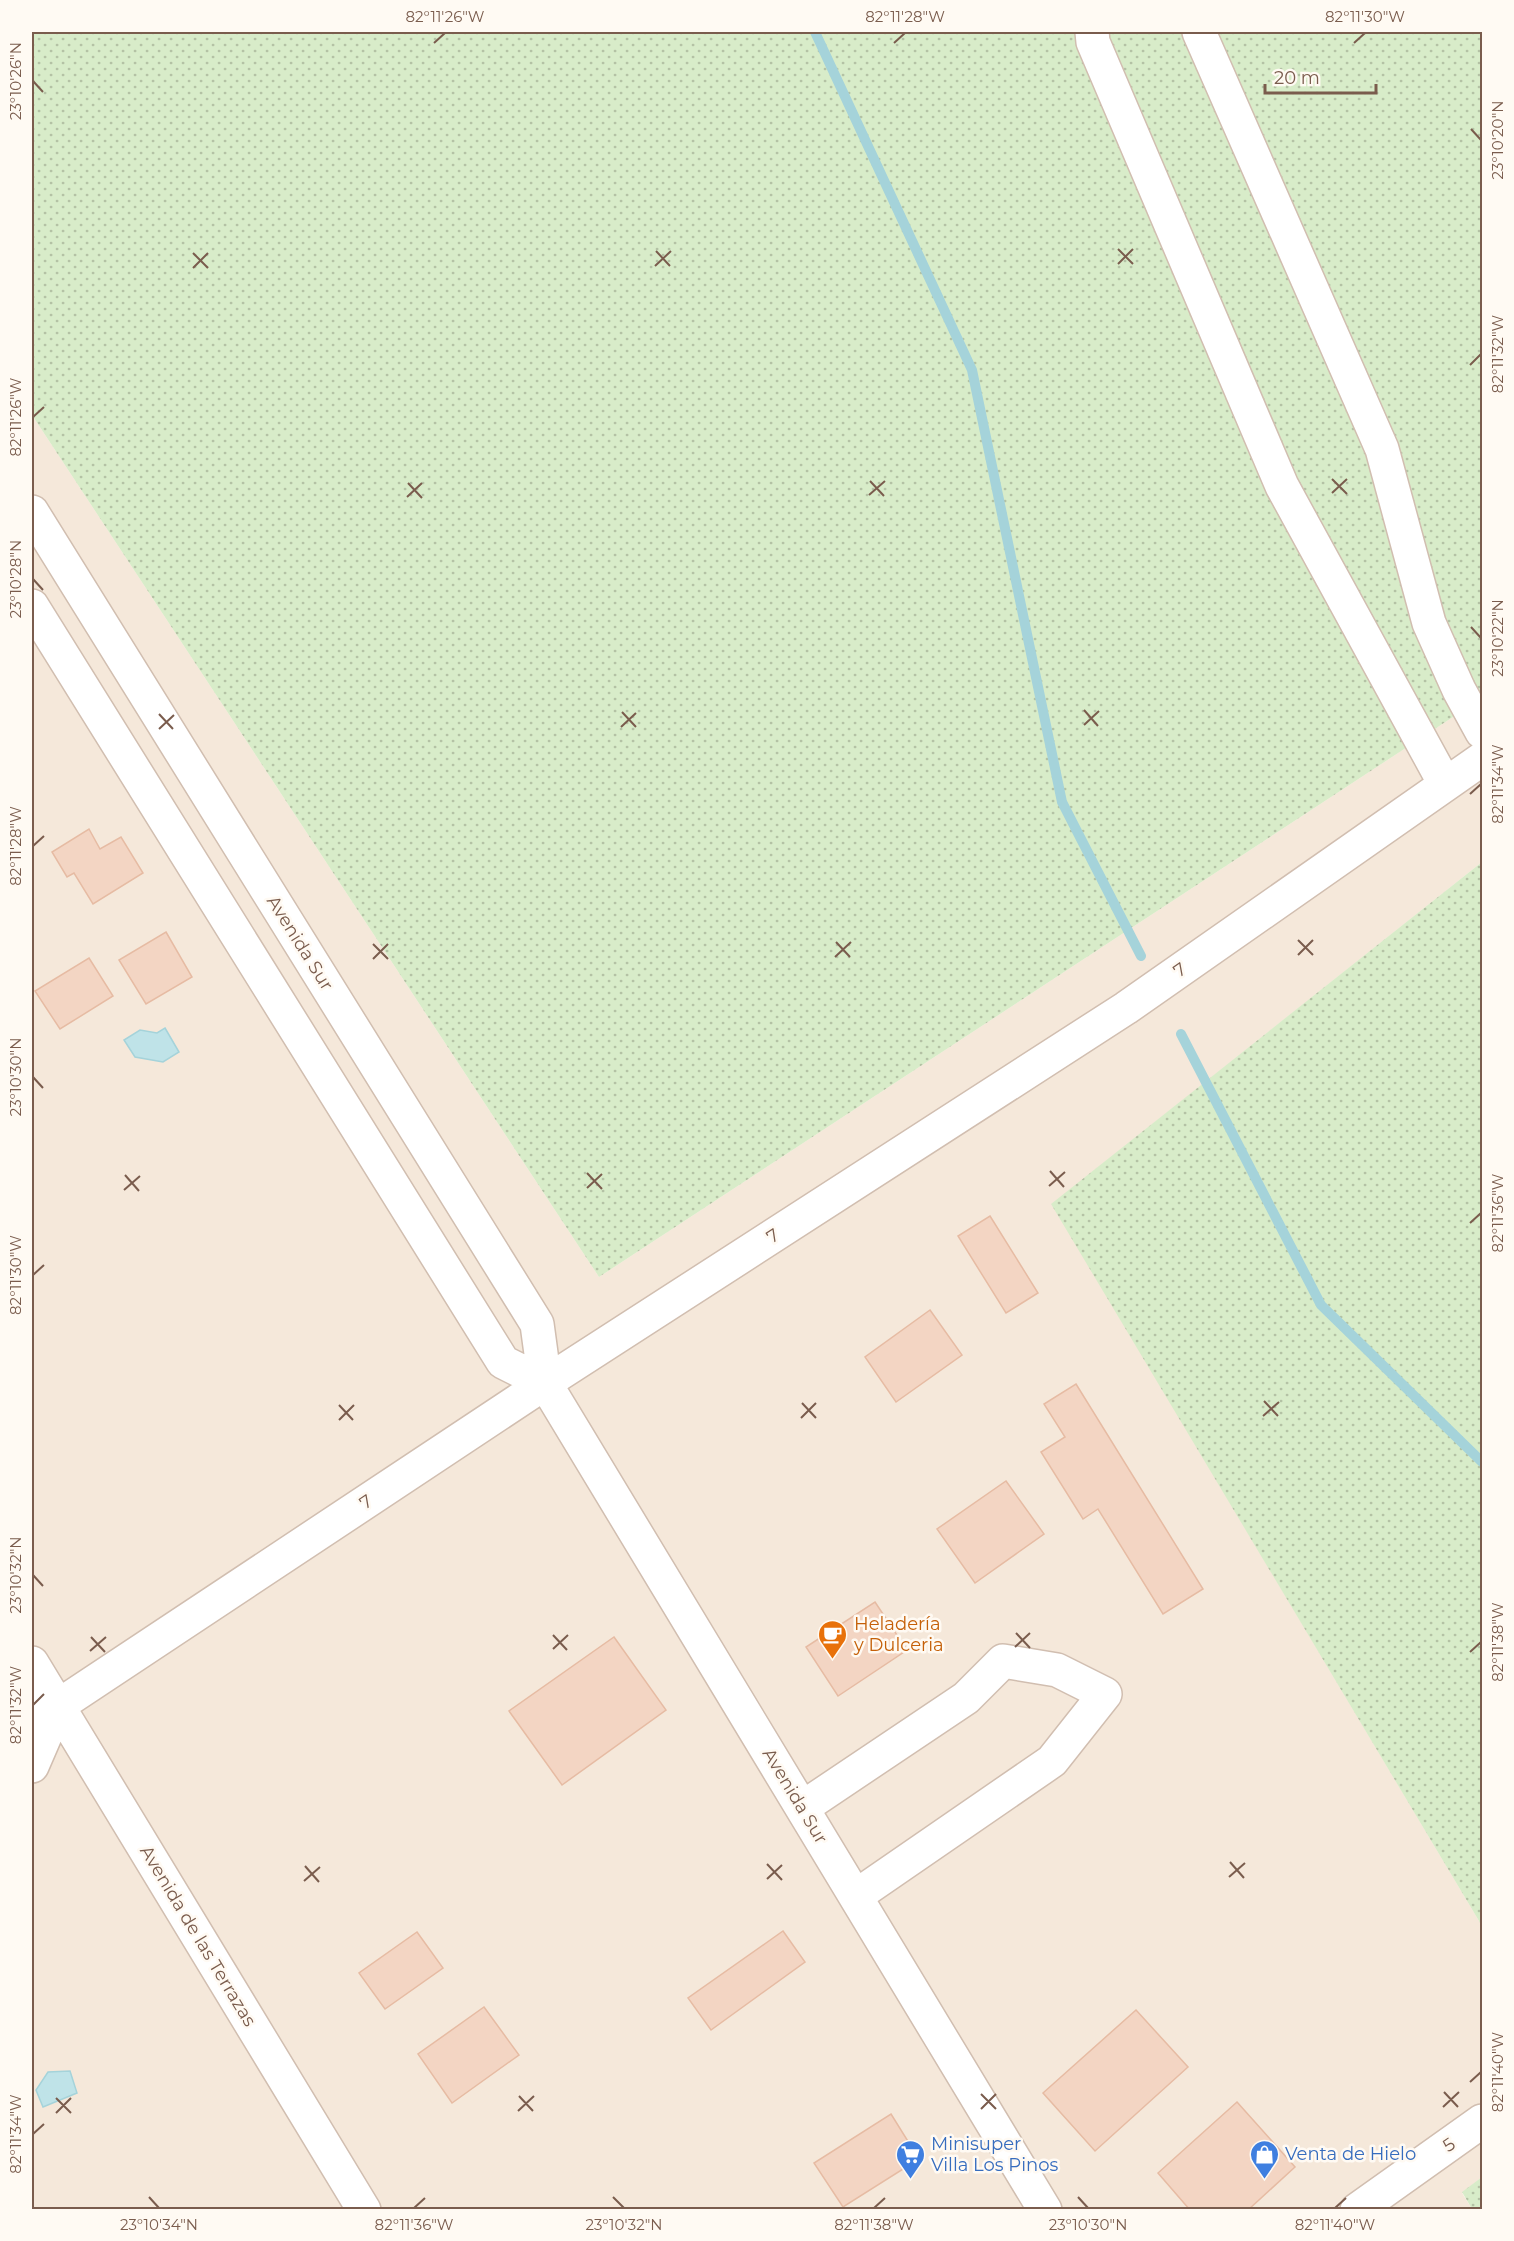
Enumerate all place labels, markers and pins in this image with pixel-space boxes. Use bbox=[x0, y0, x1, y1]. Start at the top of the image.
place label: Heladería y Dulceria bbox=[853, 1613, 944, 1656]
cafe icon: Heladería y Dulceria bbox=[817, 1618, 849, 1660]
place label: Minisuper Villa Los Pinos bbox=[931, 2133, 1059, 2176]
supermarket icon: Minisuper Villa Los Pinos bbox=[894, 2138, 926, 2180]
shop icon: Venta de Hielo bbox=[1248, 2138, 1280, 2180]
place label: Venta de Hielo bbox=[1285, 2143, 1416, 2165]

